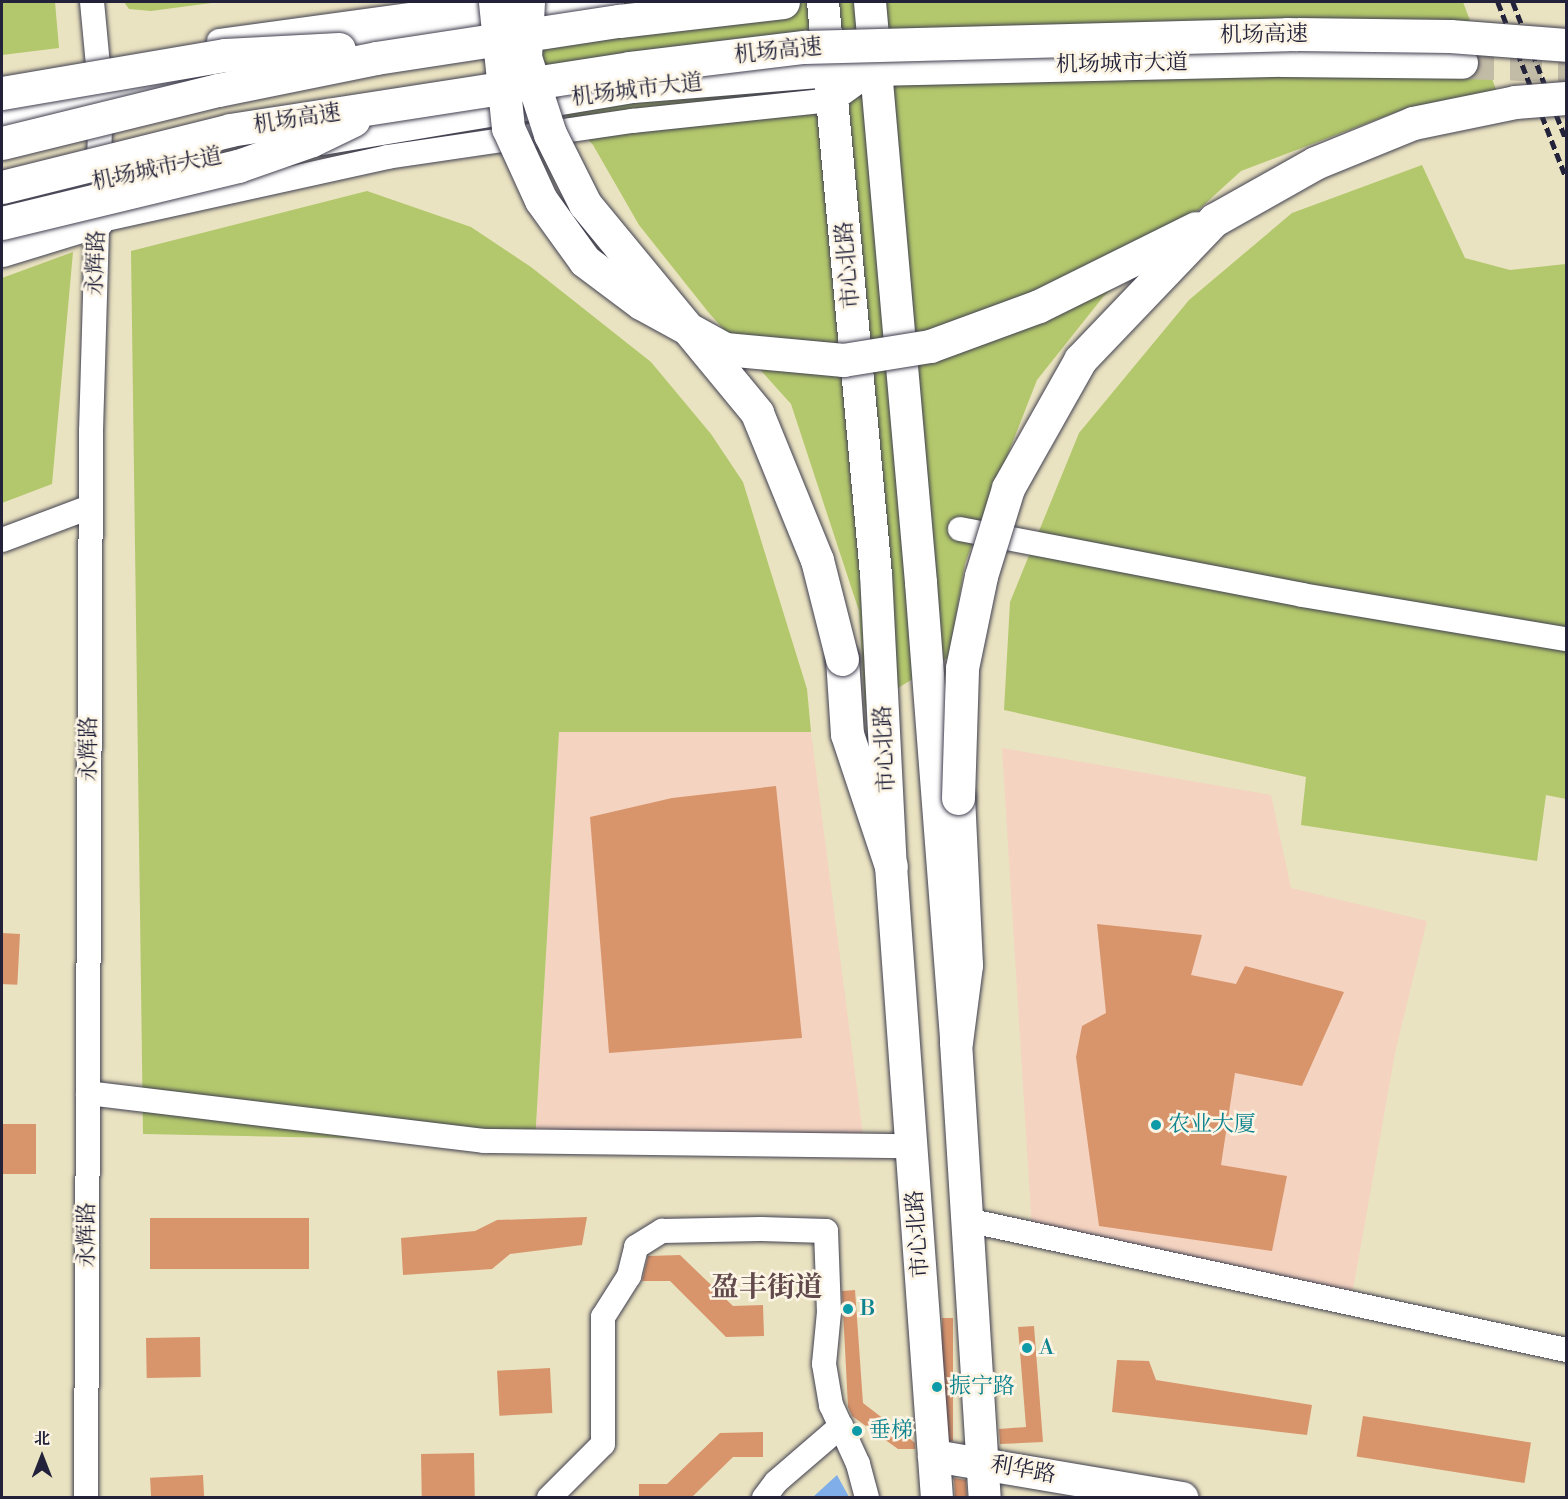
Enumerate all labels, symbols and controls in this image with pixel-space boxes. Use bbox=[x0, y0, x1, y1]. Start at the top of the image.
street label: 机场高速 bbox=[1220, 21, 1308, 49]
street label: 机场高速 bbox=[733, 33, 823, 69]
street label: 机场城市大道 bbox=[1056, 50, 1188, 78]
street label: 机场城市大道 bbox=[570, 69, 704, 111]
street label: 机场高速 bbox=[251, 99, 343, 139]
street label: 机场城市大道 bbox=[90, 142, 224, 196]
street label: 市心北路 bbox=[831, 220, 865, 310]
street label: 永辉路 bbox=[82, 230, 110, 296]
street label: 市心北路 bbox=[870, 704, 900, 794]
street label: 永辉路 bbox=[76, 716, 102, 782]
place label: 农业大厦 bbox=[1168, 1112, 1256, 1138]
marker: 农业大厦 bbox=[1149, 1118, 1163, 1132]
street label: 市心北路 bbox=[902, 1189, 934, 1279]
street label: 永辉路 bbox=[74, 1202, 100, 1268]
district label: 盈丰街道 bbox=[711, 1271, 823, 1305]
place label: B bbox=[860, 1296, 875, 1322]
marker: B bbox=[841, 1302, 855, 1316]
place label: A bbox=[1039, 1335, 1054, 1361]
marker: A bbox=[1020, 1341, 1034, 1355]
place label: 振宁路 bbox=[949, 1374, 1015, 1400]
marker: 振宁路 bbox=[930, 1380, 944, 1394]
place label: 垂梯 bbox=[869, 1418, 913, 1444]
marker: 垂梯 bbox=[850, 1424, 864, 1438]
north arrow bbox=[12, 1427, 72, 1487]
text: 北 bbox=[34, 1429, 50, 1449]
street label: 利华路 bbox=[988, 1451, 1058, 1489]

